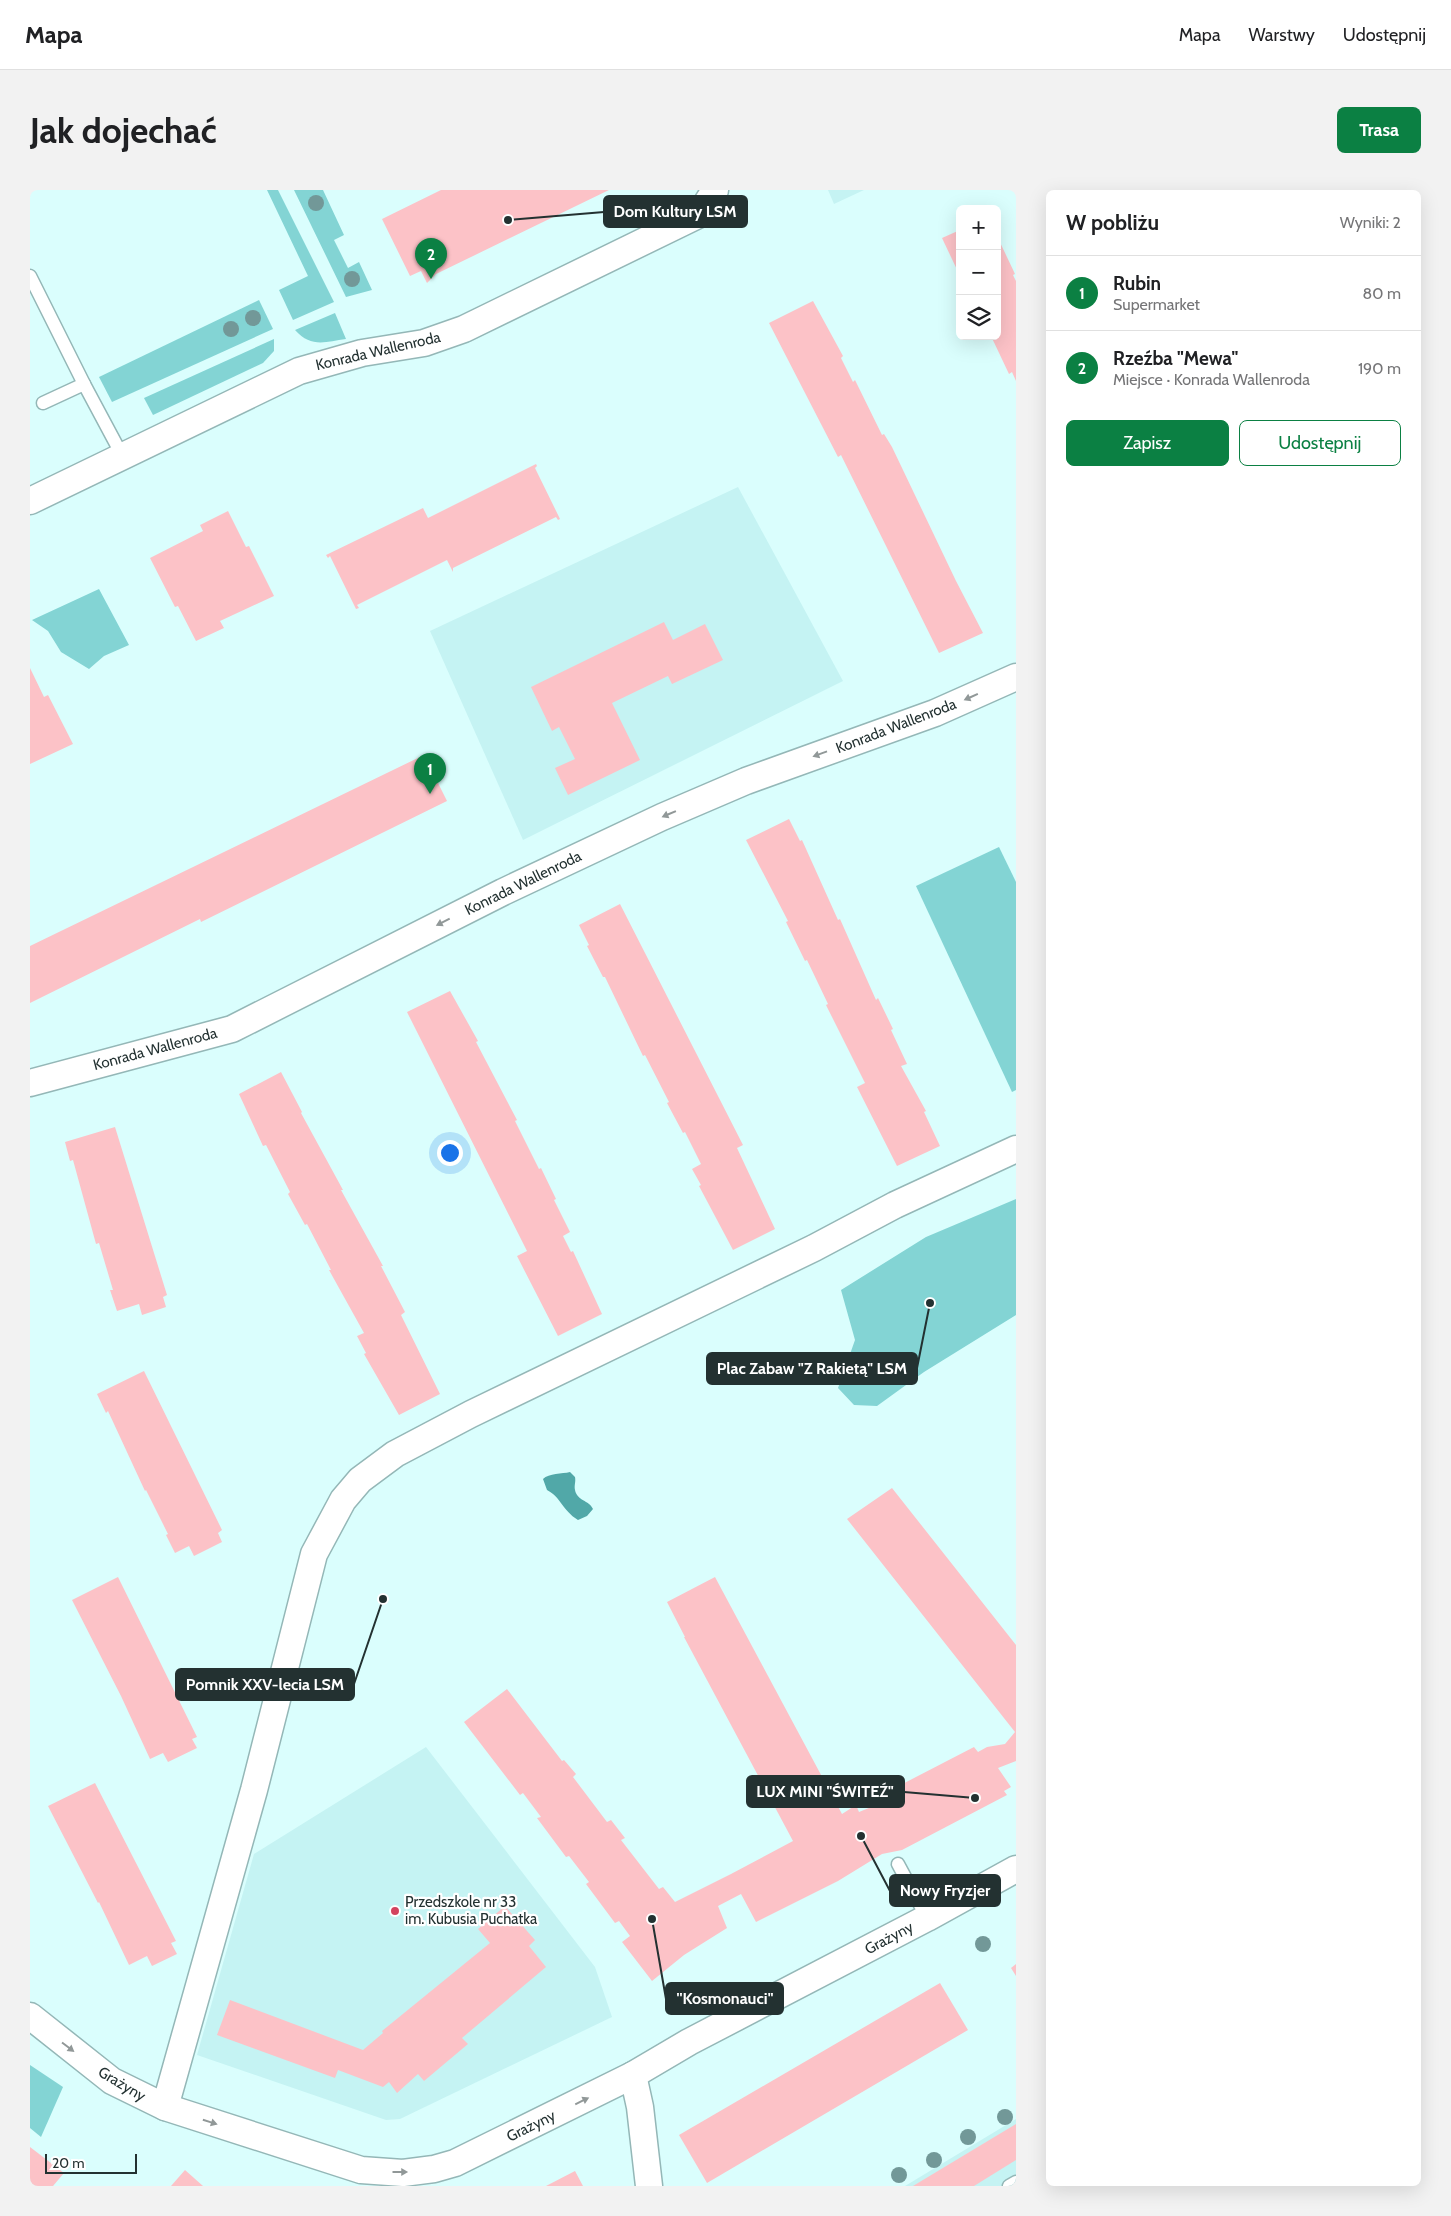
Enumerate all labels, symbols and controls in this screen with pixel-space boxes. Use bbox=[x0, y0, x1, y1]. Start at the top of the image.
text: Mapa bbox=[25, 20, 82, 49]
text: Mapa bbox=[1179, 24, 1221, 46]
text: Warstwy bbox=[1249, 24, 1315, 46]
text: Udostępnij bbox=[1343, 24, 1426, 46]
button: Trasa bbox=[1337, 107, 1421, 153]
text: Jak dojechać bbox=[30, 109, 217, 152]
callout: Dom Kultury LSM bbox=[604, 196, 747, 227]
text: Dom Kultury LSM bbox=[614, 202, 736, 221]
map controls bbox=[956, 205, 1001, 340]
button: + bbox=[956, 205, 1001, 250]
text: W pobliżu bbox=[1066, 210, 1159, 235]
text: Wyniki: 2 bbox=[1340, 213, 1401, 232]
pin: 2 bbox=[415, 238, 447, 279]
button: − bbox=[956, 250, 1001, 295]
text: Rubin bbox=[1113, 272, 1161, 295]
text: 1 bbox=[1079, 284, 1085, 303]
text: 80 m bbox=[1363, 284, 1401, 303]
button: layers bbox=[956, 295, 1001, 340]
text: Supermarket bbox=[1113, 295, 1200, 314]
street label: Konrada Wallenroda bbox=[314, 328, 443, 374]
text: Rzeźba "Mewa" bbox=[1113, 347, 1238, 370]
text: 2 bbox=[1078, 359, 1086, 378]
text: 190 m bbox=[1358, 359, 1401, 378]
text: Miejsce · Konrada Wallenroda bbox=[1113, 370, 1310, 389]
button: Zapisz bbox=[1066, 420, 1229, 466]
button: Udostępnij bbox=[1239, 420, 1401, 466]
one-way arrow bbox=[964, 692, 979, 701]
street label: Konrada Wallenroda bbox=[833, 694, 960, 757]
one-way arrow bbox=[812, 751, 827, 758]
pin: 1 bbox=[414, 753, 446, 794]
one-way arrow bbox=[662, 810, 676, 818]
street label: Konrada Wallenroda bbox=[462, 847, 585, 919]
one-way arrow bbox=[436, 918, 450, 926]
street label: Konrada Wallenroda bbox=[91, 1024, 220, 1074]
your location bbox=[437, 1140, 463, 1166]
callout: Plac Zabaw "Z Rakietą" LSM bbox=[707, 1353, 917, 1384]
text: Plac Zabaw "Z Rakietą" LSM bbox=[717, 1359, 907, 1378]
callout: Pomnik XXV-lecia LSM bbox=[176, 1669, 354, 1700]
text: Pomnik XXV-lecia LSM bbox=[186, 1675, 344, 1694]
callout: LUX MINI "ŚWITEŹ" bbox=[747, 1776, 904, 1807]
text: LUX MINI "ŚWITEŹ" bbox=[756, 1782, 894, 1801]
callout: Nowy Fryzjer bbox=[890, 1875, 1000, 1906]
text: Nowy Fryzjer bbox=[900, 1881, 991, 1900]
place label: Przedszkole nr 33 im. Kubusia Puchatka bbox=[405, 1893, 538, 1928]
marker: Przedszkole nr 33 im. Kubusia Puchatka bbox=[389, 1905, 401, 1917]
street label: Grażyny bbox=[862, 1918, 917, 1958]
callout: ''Kosmonauci" bbox=[666, 1983, 783, 2014]
text: ''Kosmonauci" bbox=[677, 1989, 774, 2008]
one-way arrow bbox=[61, 2041, 74, 2052]
street label: Grażyny bbox=[95, 2063, 149, 2105]
one-way arrow bbox=[574, 2096, 589, 2105]
street label: Grażyny bbox=[504, 2106, 559, 2146]
one-way arrow bbox=[203, 2118, 218, 2126]
scale bar bbox=[45, 2151, 138, 2174]
text: 20 m bbox=[52, 2154, 85, 2172]
one-way arrow bbox=[392, 2168, 408, 2176]

